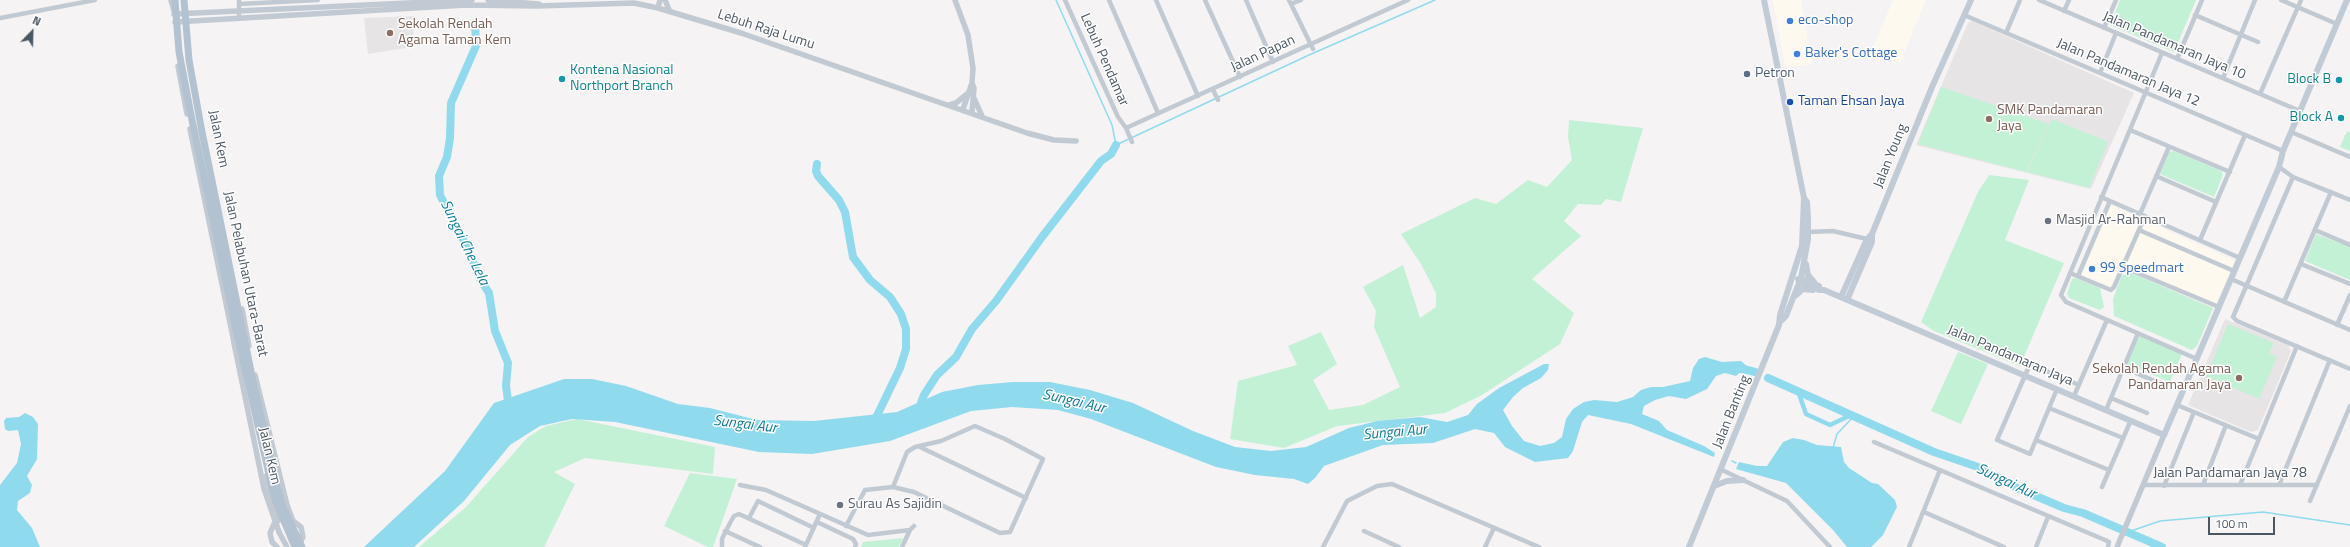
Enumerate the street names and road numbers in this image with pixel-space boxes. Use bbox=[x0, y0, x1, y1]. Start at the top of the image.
street label: Lebuh Raja Lumu bbox=[715, 6, 817, 54]
street label: Jalan Pandamaran Jaya 10 bbox=[2100, 8, 2248, 84]
street label: Lebuh Pendamar bbox=[1076, 11, 1132, 109]
street label: Jalan Papan bbox=[1228, 32, 1298, 76]
street label: Jalan Pandamaran Jaya 12 bbox=[2054, 35, 2202, 111]
street label: Jalan Kem bbox=[204, 109, 232, 169]
street label: Jalan Young bbox=[1870, 121, 1912, 191]
street label: Jalan Pelabuhan Utara-Barat bbox=[219, 190, 271, 358]
street label: Jalan Pandamaran Jaya bbox=[1945, 322, 2075, 390]
street label: Jalan Banting bbox=[1710, 373, 1754, 451]
street label: Jalan Kem bbox=[254, 426, 284, 486]
street label: Jalan Pandamaran Jaya 78 bbox=[2153, 466, 2307, 482]

